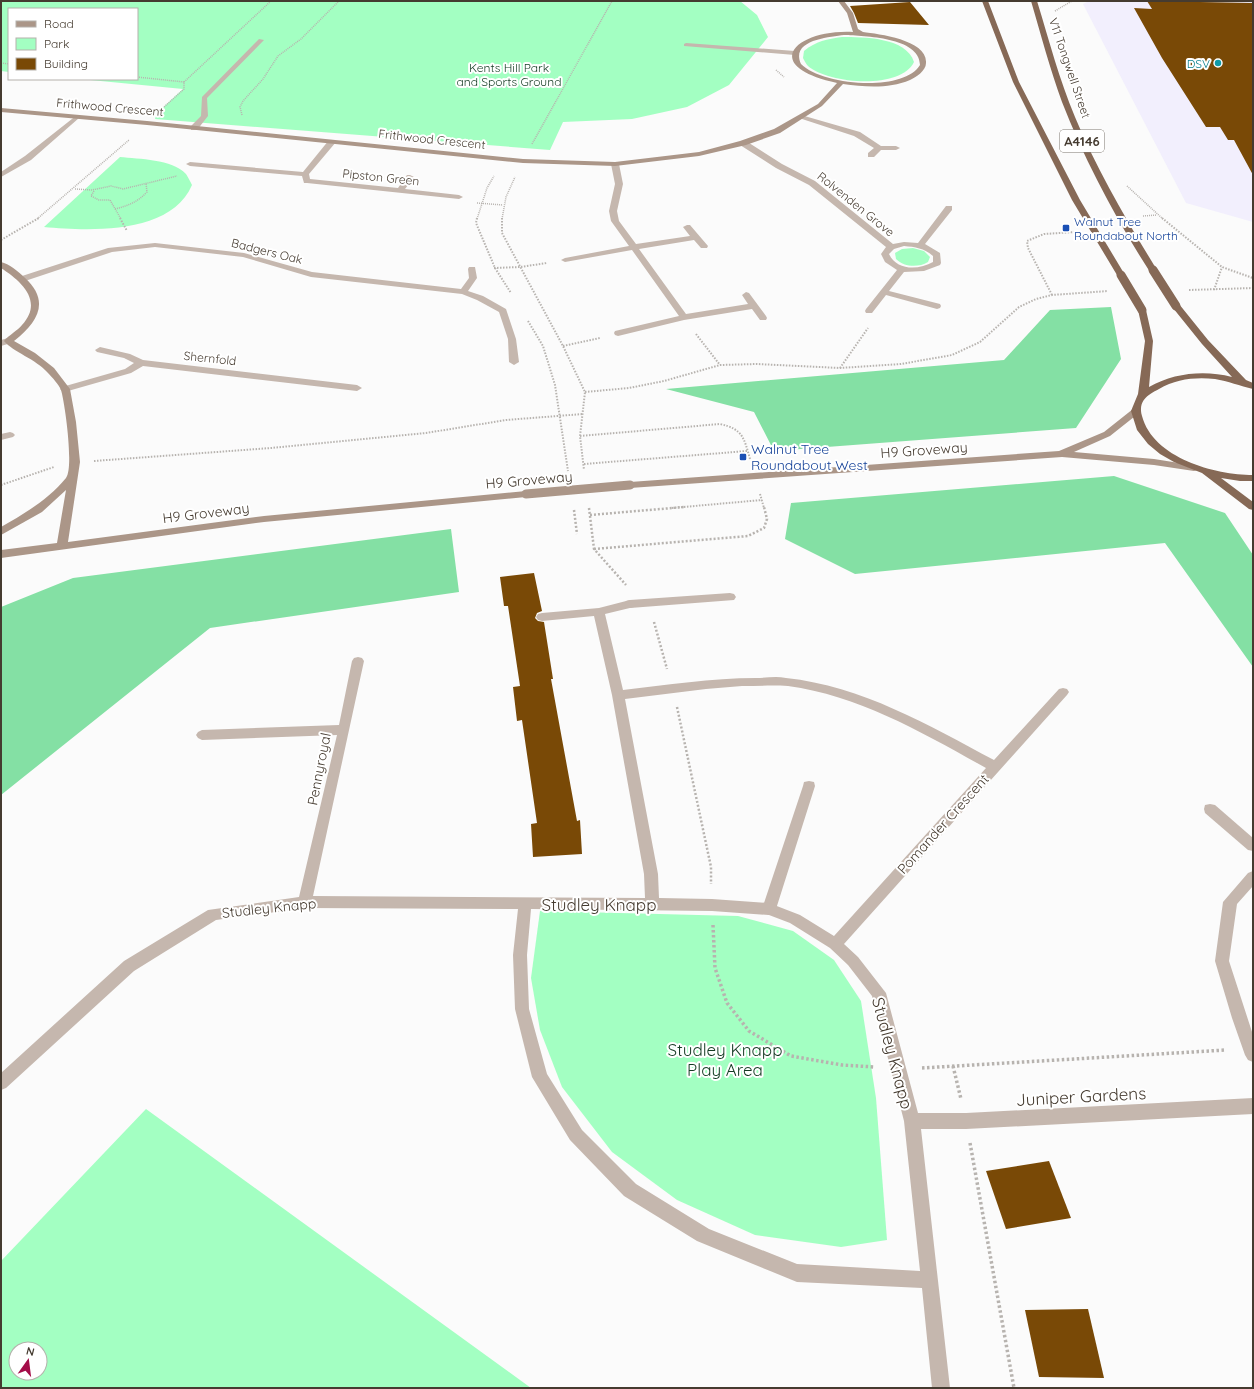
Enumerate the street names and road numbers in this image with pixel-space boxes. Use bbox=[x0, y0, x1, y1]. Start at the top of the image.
street label: V11 Tongwell Street bbox=[1046, 16, 1094, 120]
street label: Frithwood Crescent bbox=[56, 95, 164, 119]
street label: Frithwood Crescent bbox=[378, 126, 486, 152]
road number: A4146 bbox=[1060, 130, 1104, 152]
street label: Pipston Green bbox=[342, 166, 420, 188]
street label: Rolvenden Grove bbox=[814, 168, 898, 240]
street label: Badgers Oak bbox=[230, 235, 304, 267]
street label: Shernfold bbox=[183, 348, 237, 368]
street label: H9 Groveway bbox=[880, 438, 968, 462]
street label: H9 Groveway bbox=[485, 467, 573, 493]
street label: H9 Groveway bbox=[162, 499, 250, 527]
street label: Pennyroyal bbox=[303, 731, 335, 807]
street label: Pomander Crescent bbox=[893, 770, 993, 878]
street label: Studley Knapp bbox=[221, 894, 317, 922]
street label: Studley Knapp bbox=[542, 894, 656, 915]
street label: Studley Knapp bbox=[868, 995, 918, 1111]
street label: Juniper Gardens bbox=[1015, 1082, 1147, 1110]

